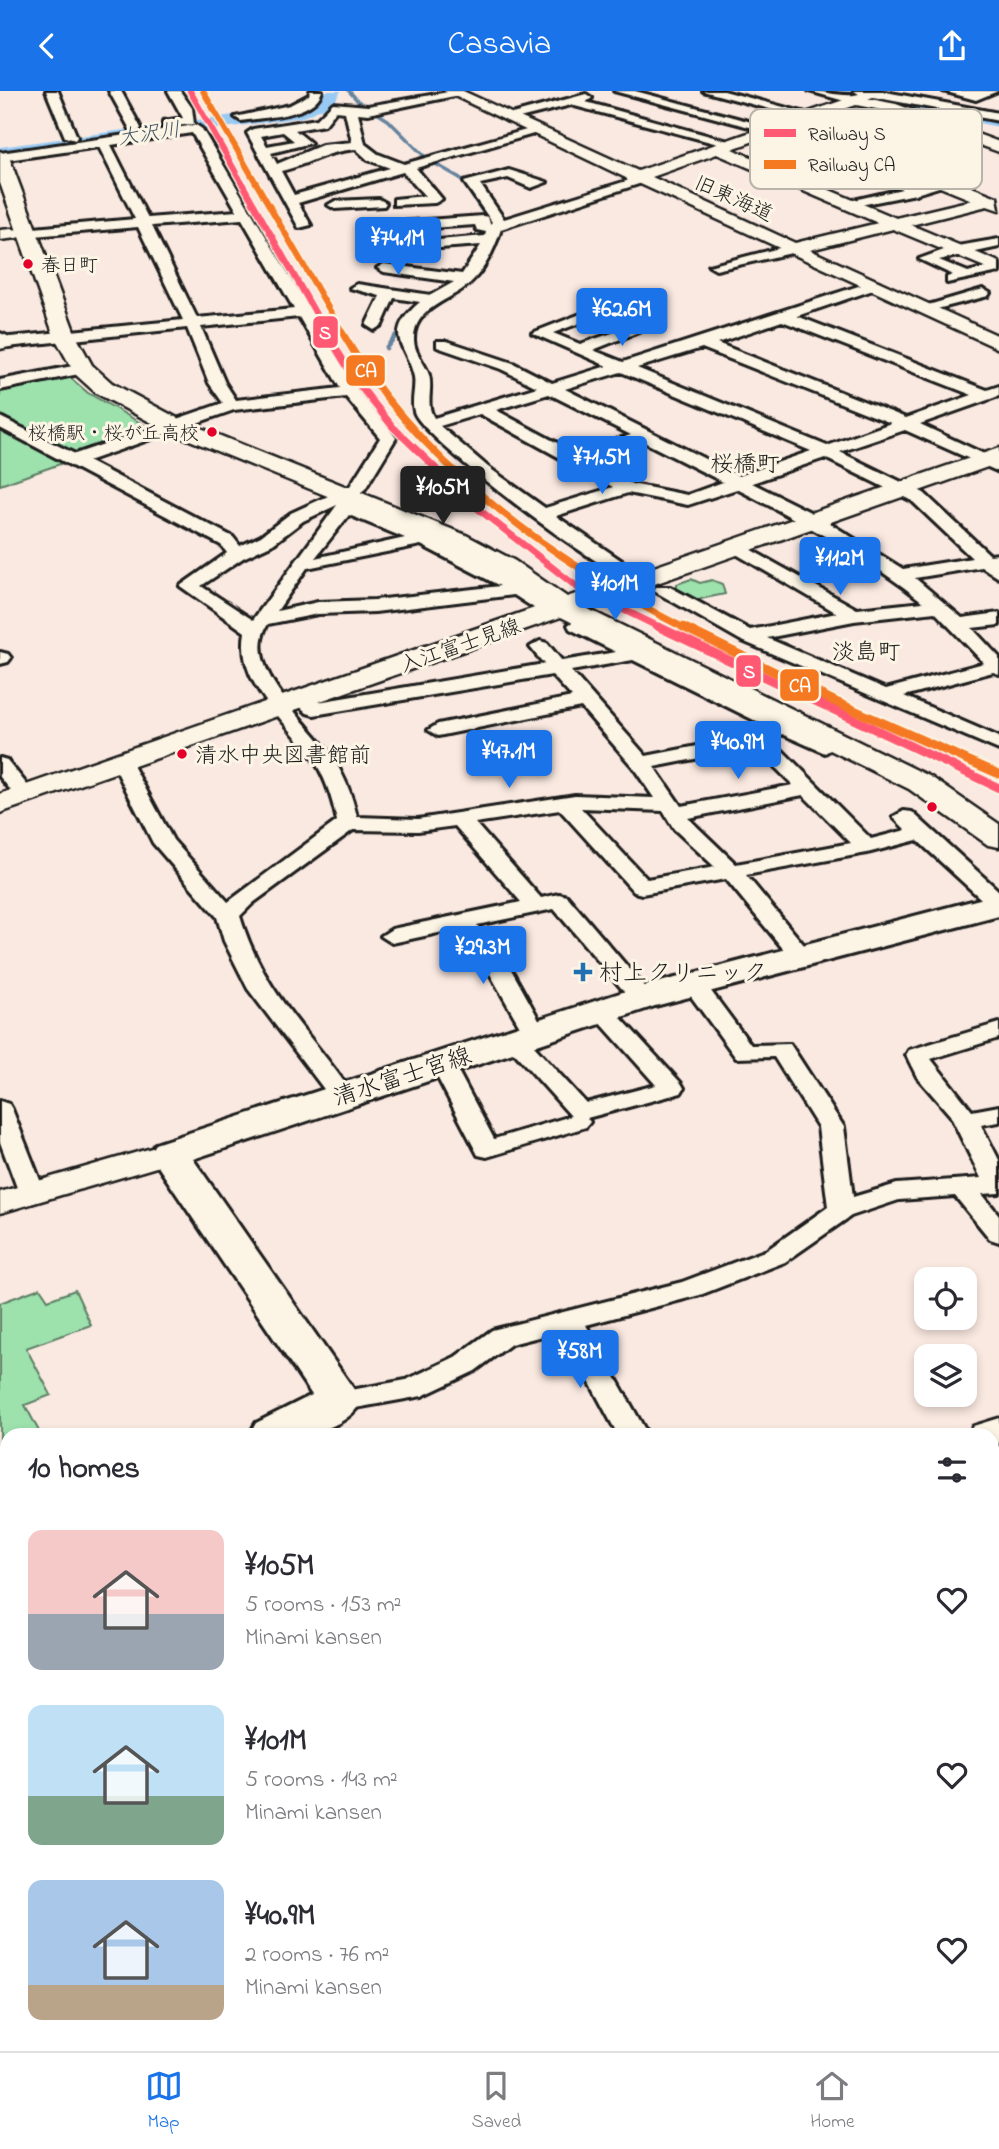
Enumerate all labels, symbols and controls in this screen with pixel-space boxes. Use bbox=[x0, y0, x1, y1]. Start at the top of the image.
text: Casavia bbox=[448, 22, 551, 69]
icon: back bbox=[28, 27, 66, 65]
icon: share bbox=[933, 27, 971, 65]
legend bbox=[750, 109, 982, 189]
water label: 大沢川 bbox=[116, 116, 183, 154]
text: Railway S bbox=[808, 122, 886, 150]
text: Railway CA bbox=[808, 153, 896, 181]
street label: 旧東海道 bbox=[689, 169, 778, 231]
pin: ¥74.1M bbox=[341, 218, 455, 277]
text: ¥74.1M bbox=[371, 223, 425, 256]
place label: 春日町 bbox=[41, 253, 98, 280]
marker: 春日町 bbox=[21, 257, 35, 271]
pin: ¥62.6M bbox=[565, 289, 679, 348]
text: ¥62.6M bbox=[592, 294, 652, 327]
line badge: S bbox=[312, 315, 339, 349]
text: S bbox=[319, 321, 331, 348]
line badge: CA bbox=[345, 354, 386, 387]
text: CA bbox=[355, 359, 377, 386]
place label: 桜橋駅・桜が丘高校 bbox=[28, 421, 199, 448]
marker: 桜橋駅・桜が丘高校 bbox=[205, 425, 219, 439]
pin: ¥71.5M bbox=[545, 437, 659, 496]
text: ¥71.5M bbox=[573, 442, 631, 475]
district label: 桜橋町 bbox=[711, 449, 780, 482]
pin: ¥105M bbox=[394, 467, 492, 526]
text: ¥105M bbox=[416, 472, 470, 505]
pin: ¥112M bbox=[791, 538, 889, 597]
text: ¥112M bbox=[816, 543, 865, 576]
pin: ¥101M bbox=[566, 563, 664, 622]
text: ¥101M bbox=[591, 568, 639, 601]
street label: 入江富士見線 bbox=[396, 612, 525, 682]
district label: 淡島町 bbox=[832, 637, 901, 670]
line badge: S bbox=[735, 654, 762, 688]
text: S bbox=[743, 660, 755, 687]
line badge: CA bbox=[779, 668, 820, 702]
text: CA bbox=[789, 674, 811, 701]
pin: ¥40.9M bbox=[681, 721, 795, 781]
text: ¥40.9M bbox=[711, 727, 765, 760]
pin: ¥47.1M bbox=[452, 731, 566, 790]
text: ¥47.1M bbox=[482, 736, 536, 769]
place label: 清水中央図書館前 bbox=[195, 741, 371, 773]
marker: 清水中央図書館前 bbox=[175, 747, 189, 761]
unlabelled marker bbox=[925, 800, 939, 814]
pin: ¥29.3M bbox=[426, 927, 540, 986]
text: ¥29.3M bbox=[455, 932, 511, 965]
place label: 村上クリニック bbox=[599, 957, 767, 992]
marker: 村上クリニック bbox=[573, 962, 593, 982]
street label: 清水富士宮線 bbox=[329, 1039, 477, 1117]
map controls bbox=[914, 1267, 977, 1407]
button: locate bbox=[914, 1267, 977, 1330]
pin: ¥58M bbox=[539, 1331, 621, 1390]
text: ¥58M bbox=[558, 1336, 602, 1369]
button: layers bbox=[914, 1344, 977, 1407]
text: 10 homes bbox=[28, 1448, 140, 1492]
icon: filters bbox=[933, 1451, 971, 1489]
text: ¥105M bbox=[245, 1545, 315, 1589]
icon: home bbox=[84, 1558, 168, 1642]
icon: heart bbox=[933, 1581, 971, 1619]
text: 5 rooms · 153 m² bbox=[245, 1589, 401, 1622]
text: Minami kansen bbox=[245, 1622, 382, 1655]
text: ¥101M bbox=[245, 1720, 307, 1764]
icon: home bbox=[84, 1733, 168, 1817]
icon: heart bbox=[933, 1756, 971, 1794]
text: 5 rooms · 143 m² bbox=[245, 1764, 398, 1797]
text: Minami kansen bbox=[245, 1797, 382, 1830]
text: ¥40.9M bbox=[245, 1895, 315, 1939]
icon: home bbox=[84, 1908, 168, 1992]
icon: heart bbox=[933, 1931, 971, 1969]
text: 2 rooms · 76 m² bbox=[245, 1939, 389, 1972]
text: Minami kansen bbox=[245, 1972, 382, 2005]
tab: Map bbox=[145, 2067, 183, 2136]
tab: Saved bbox=[472, 2067, 521, 2136]
tab: Home bbox=[810, 2067, 854, 2136]

